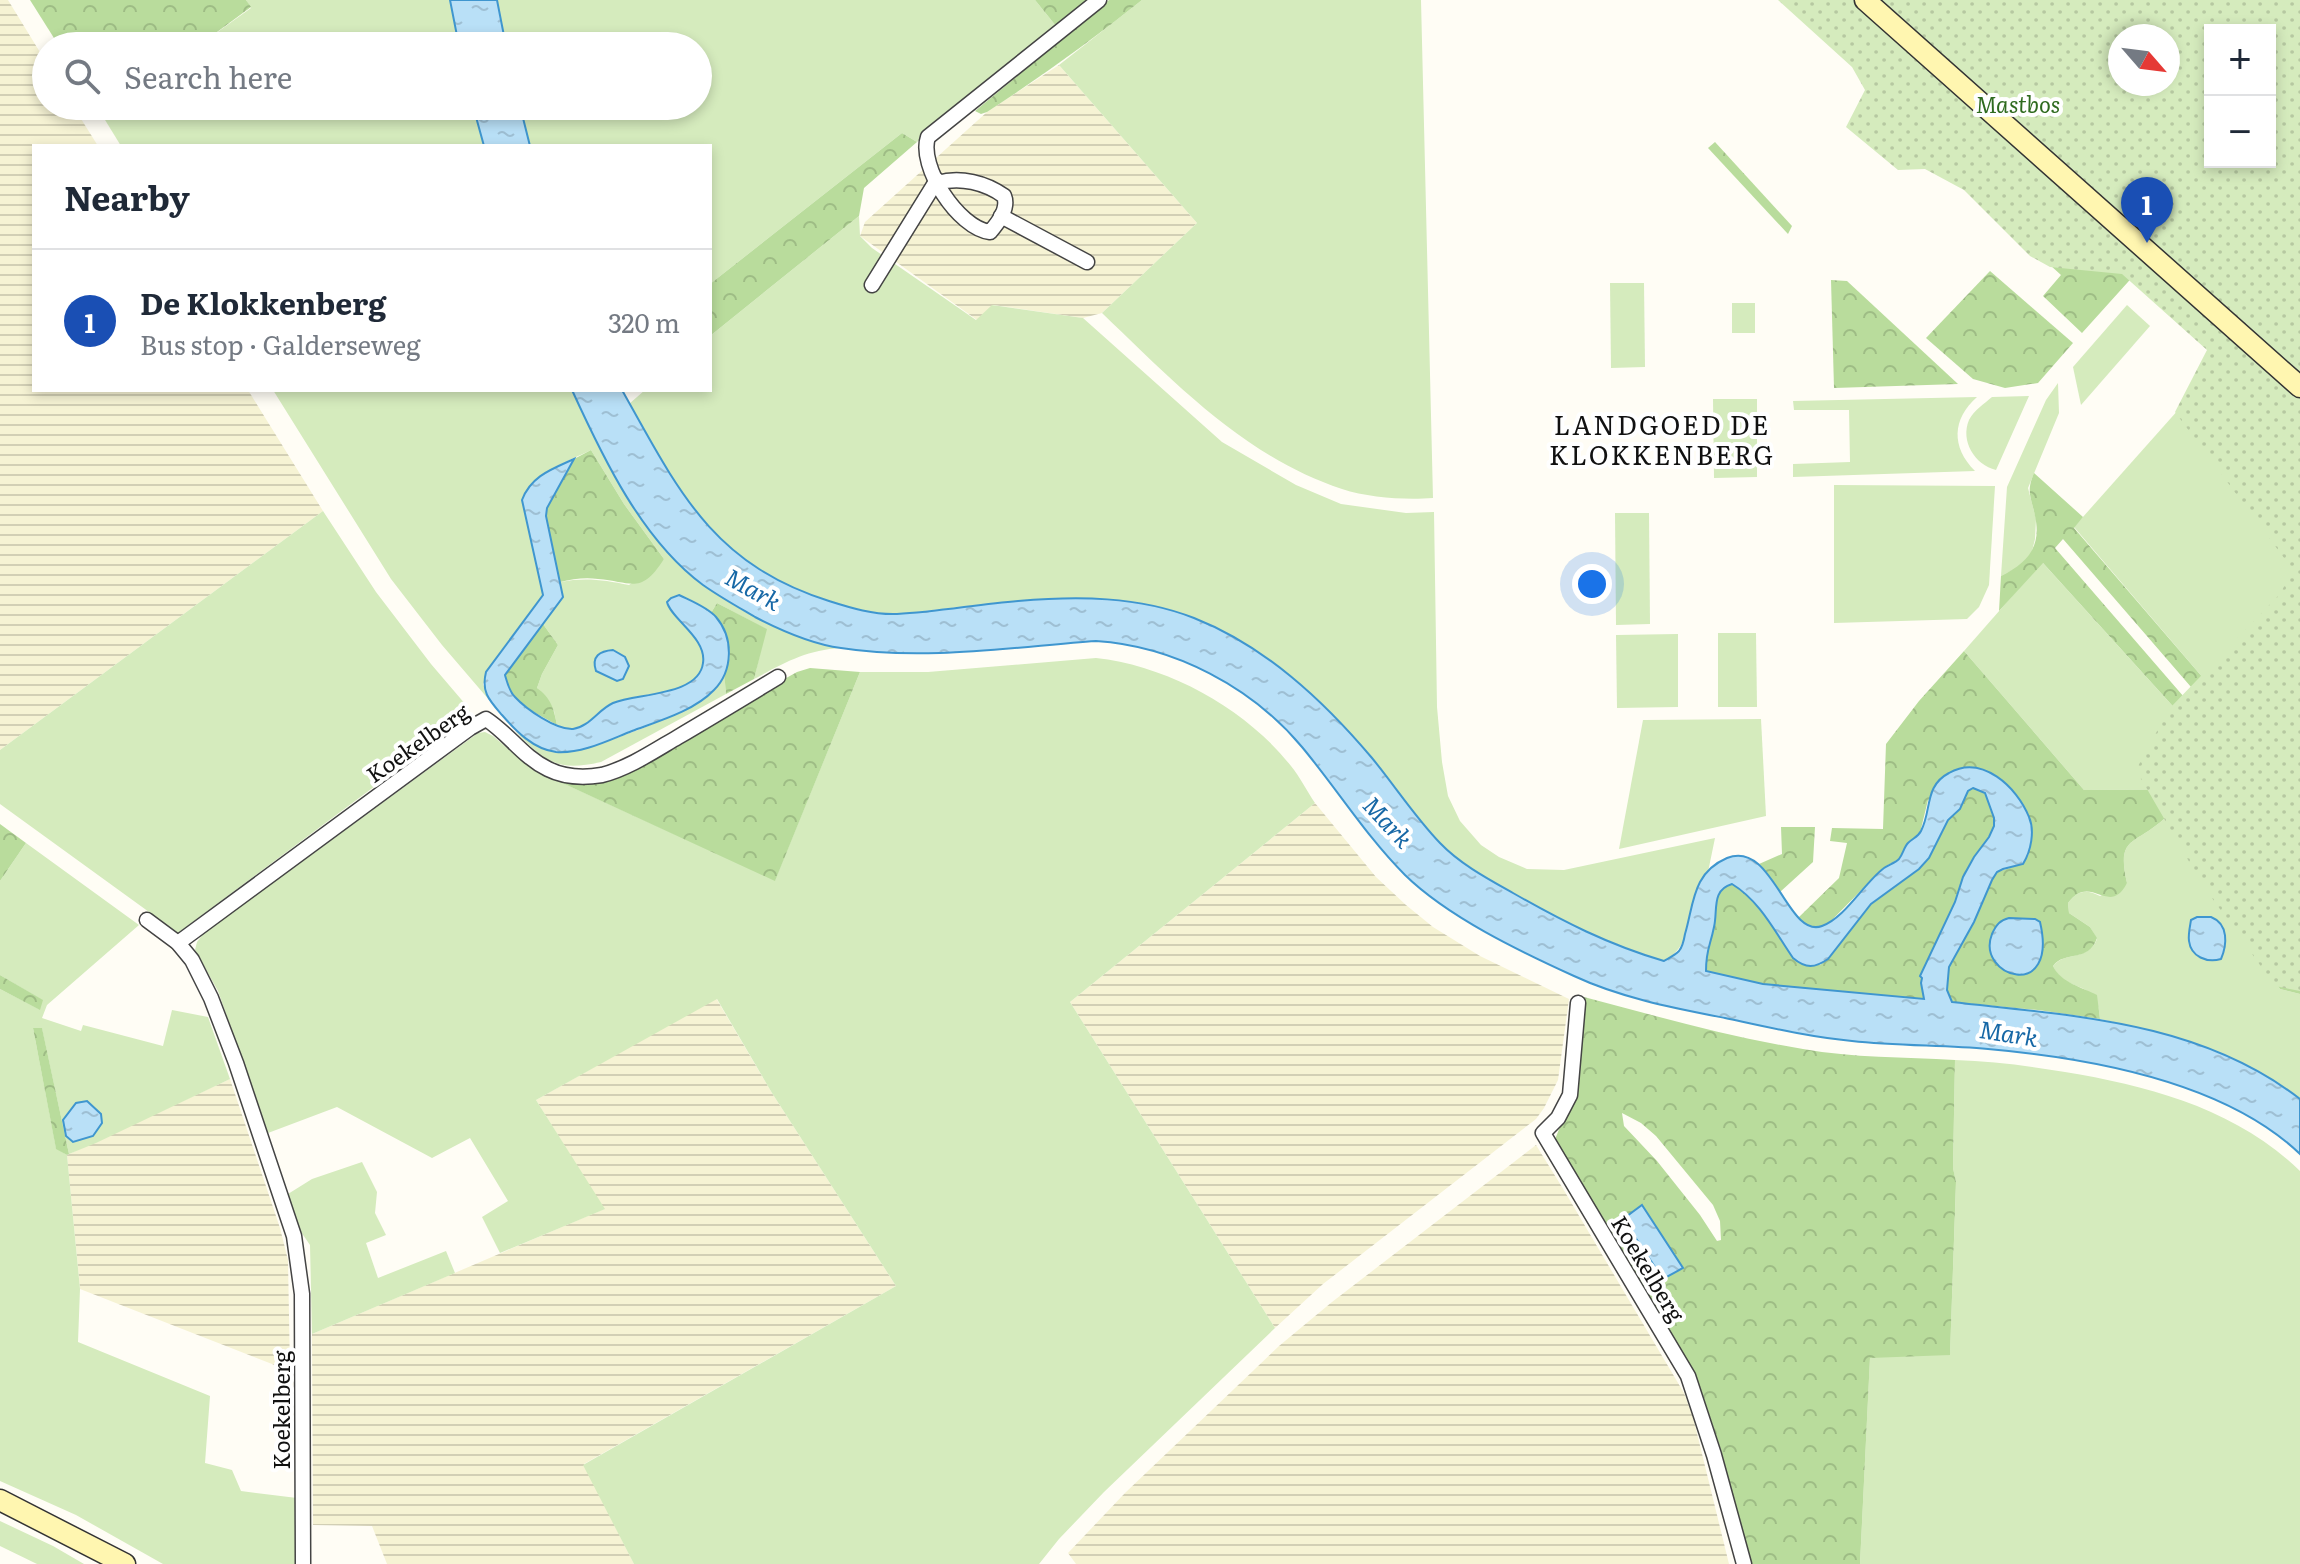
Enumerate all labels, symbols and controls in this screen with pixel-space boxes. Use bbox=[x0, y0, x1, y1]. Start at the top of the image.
north arrow bbox=[2108, 24, 2180, 96]
map controls bbox=[2204, 24, 2276, 168]
button: + bbox=[2204, 24, 2276, 96]
search box bbox=[32, 32, 712, 120]
icon: search bbox=[60, 54, 104, 98]
text: Search here bbox=[124, 54, 292, 98]
park label: Mastbos bbox=[1976, 87, 2060, 120]
button: − bbox=[2204, 96, 2276, 168]
text: Nearby bbox=[64, 171, 190, 221]
pin: 1 bbox=[2121, 177, 2173, 243]
text: De Klokkenberg bbox=[140, 280, 386, 324]
text: 1 bbox=[85, 302, 95, 341]
text: 320 m bbox=[608, 302, 680, 341]
text: Bus stop · Galderseweg bbox=[140, 324, 421, 363]
district label: LANDGOED DE KLOKKENBERG bbox=[1549, 404, 1775, 473]
water label: Mark bbox=[720, 558, 789, 618]
your location bbox=[1572, 564, 1612, 604]
street label: Koekelberg bbox=[359, 694, 476, 790]
water label: Mark bbox=[1356, 787, 1423, 855]
water label: Mark bbox=[1977, 1010, 2042, 1054]
street label: Koekelberg bbox=[1604, 1209, 1694, 1328]
street label: Koekelberg bbox=[264, 1350, 297, 1470]

